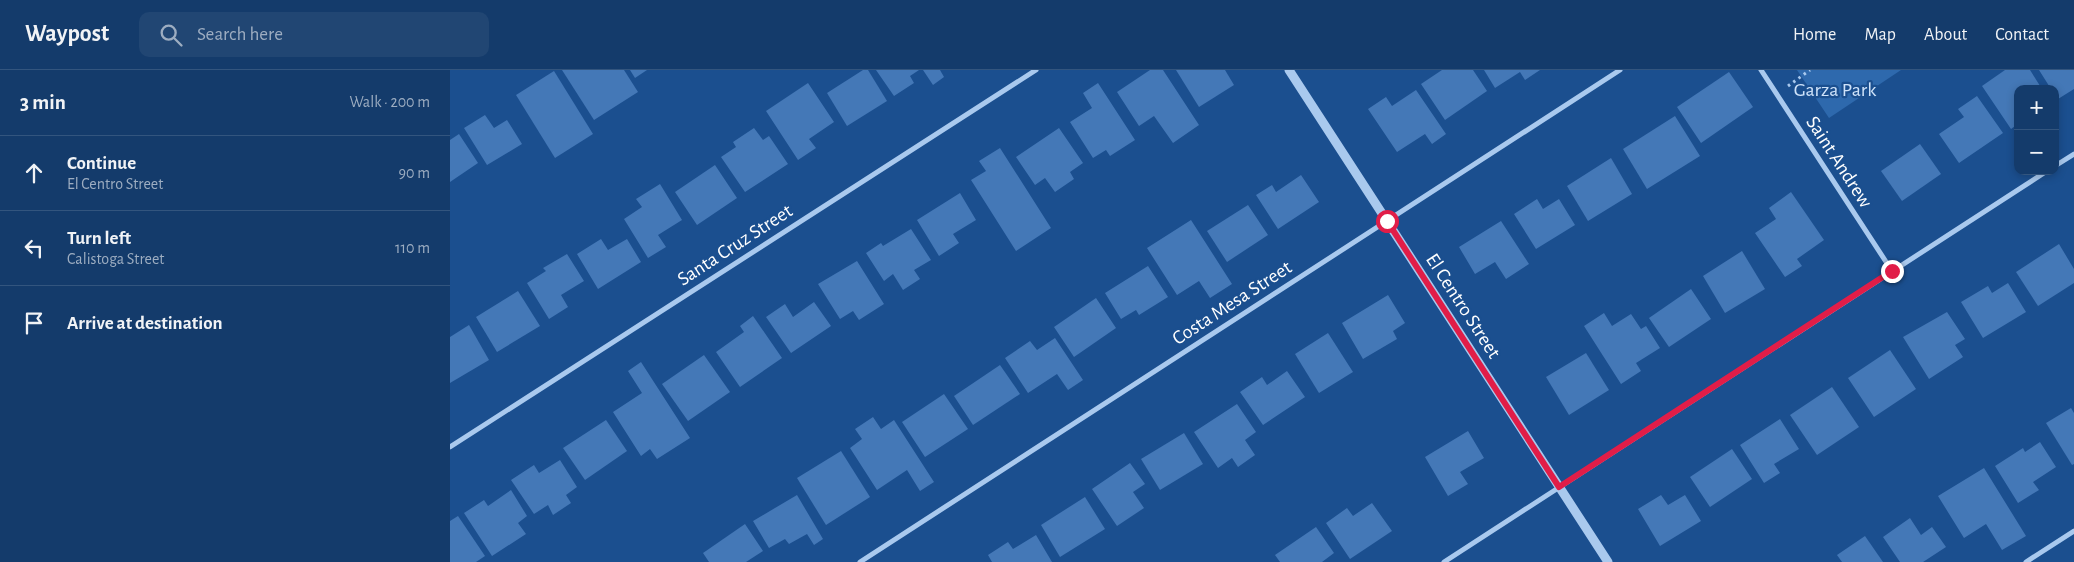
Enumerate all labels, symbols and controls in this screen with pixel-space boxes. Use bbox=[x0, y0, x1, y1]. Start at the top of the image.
search box bbox=[139, 12, 489, 57]
icon: search bbox=[157, 21, 185, 49]
text: Waypost bbox=[25, 22, 109, 46]
text: Search here bbox=[197, 25, 283, 44]
text: Home bbox=[1793, 26, 1836, 44]
text: Map bbox=[1864, 26, 1896, 44]
text: About bbox=[1924, 26, 1967, 44]
text: Contact bbox=[1995, 26, 2049, 44]
park label: Garza Park bbox=[1794, 80, 1876, 100]
map controls bbox=[2014, 85, 2059, 175]
button: + bbox=[2014, 85, 2059, 130]
text: 3 min bbox=[20, 92, 66, 113]
text: Walk · 200 m bbox=[349, 94, 430, 110]
street label: Saint Andrew bbox=[1802, 113, 1876, 212]
button: − bbox=[2014, 130, 2059, 175]
text: Continue bbox=[67, 154, 136, 173]
icon: ahead bbox=[20, 159, 48, 187]
text: 90 m bbox=[399, 165, 430, 181]
text: El Centro Street bbox=[67, 176, 163, 192]
street label: Santa Cruz Street bbox=[674, 200, 797, 289]
route start bbox=[1376, 210, 1399, 233]
text: Turn left bbox=[67, 229, 131, 248]
icon: left bbox=[20, 234, 48, 262]
text: 110 m bbox=[395, 240, 430, 256]
street label: El Centro Street bbox=[1422, 250, 1505, 362]
text: Calistoga Street bbox=[67, 251, 164, 267]
street label: Costa Mesa Street bbox=[1169, 257, 1296, 349]
route end bbox=[1881, 260, 1904, 283]
icon: arrive bbox=[20, 309, 48, 337]
text: Arrive at destination bbox=[67, 314, 223, 333]

